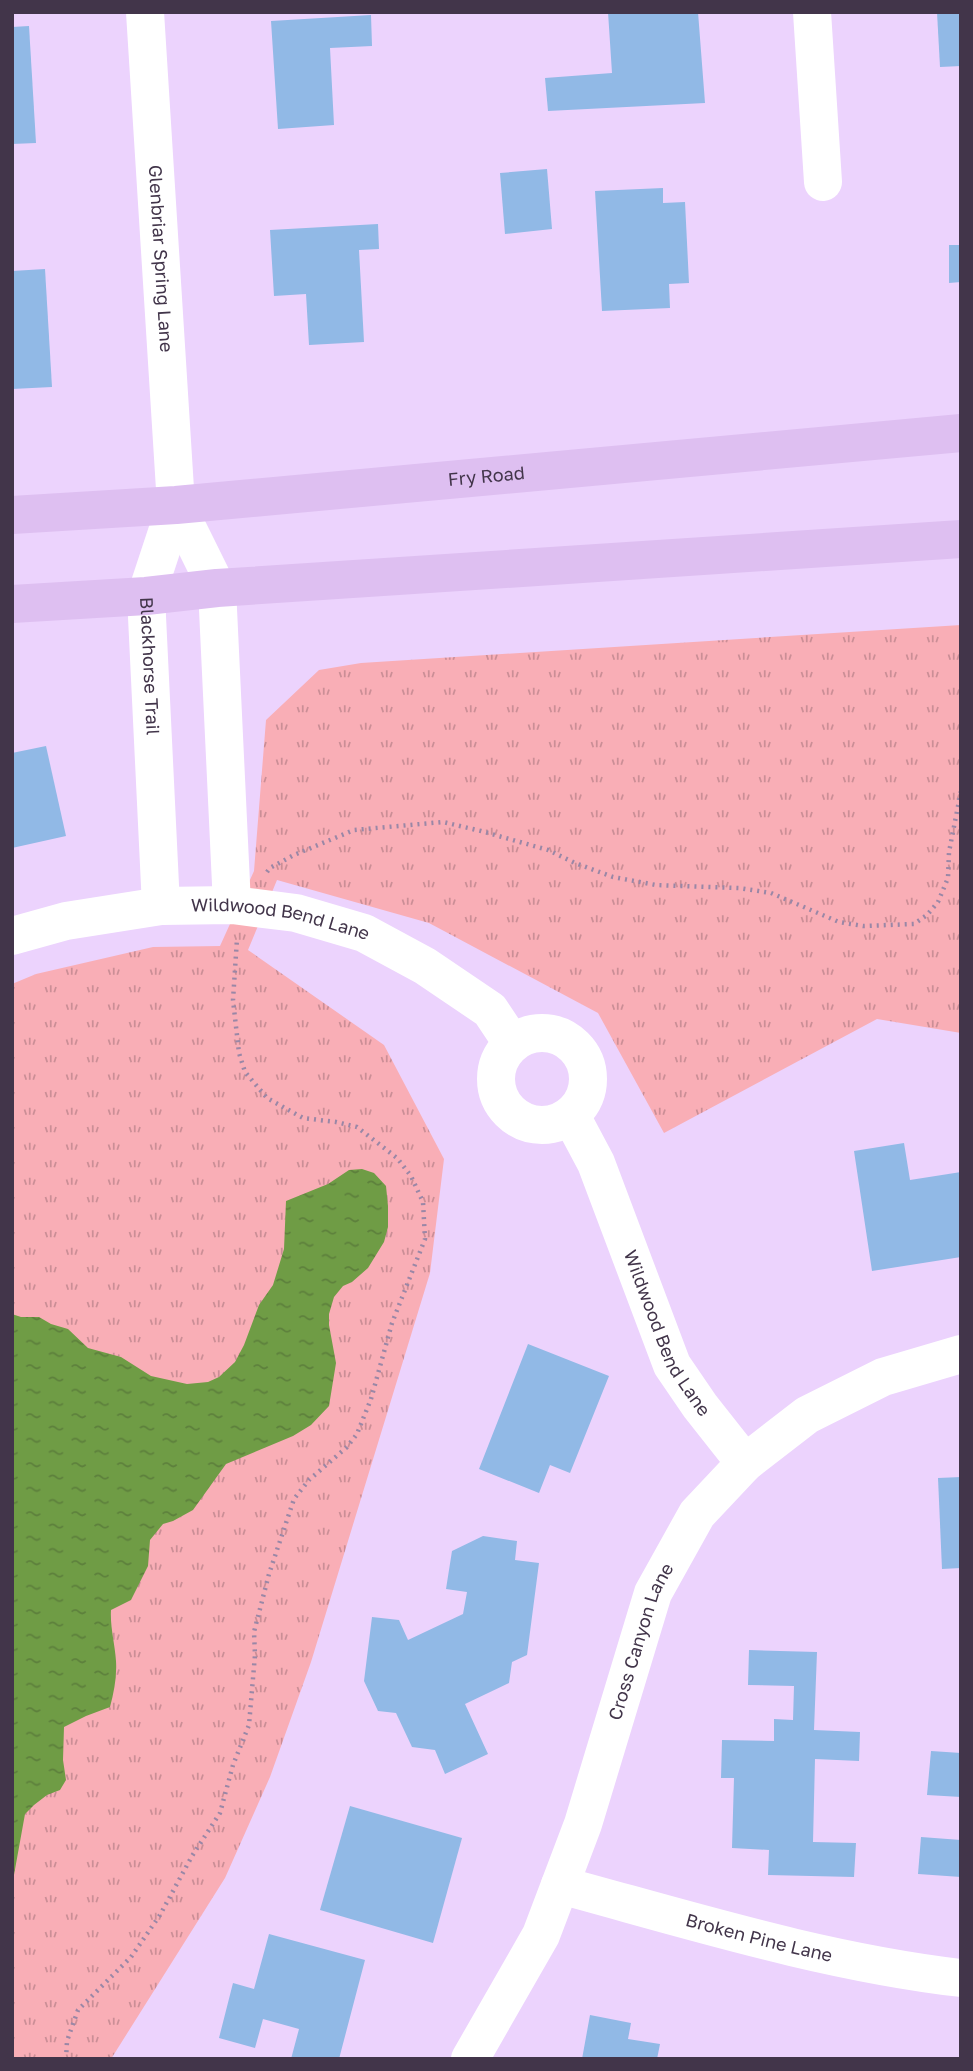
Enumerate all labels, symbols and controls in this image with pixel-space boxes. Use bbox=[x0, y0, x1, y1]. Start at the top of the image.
street label: Glenbriar Spring Lane bbox=[145, 164, 178, 353]
street label: Fry Road bbox=[447, 461, 526, 490]
street label: Blackhorse Trail bbox=[136, 596, 165, 736]
street label: Wildwood Bend Lane bbox=[191, 893, 374, 944]
street label: Wildwood Bend Lane bbox=[620, 1247, 716, 1420]
street label: Cross Canyon Lane bbox=[603, 1559, 678, 1723]
street label: Broken Pine Lane bbox=[684, 1908, 835, 1966]

